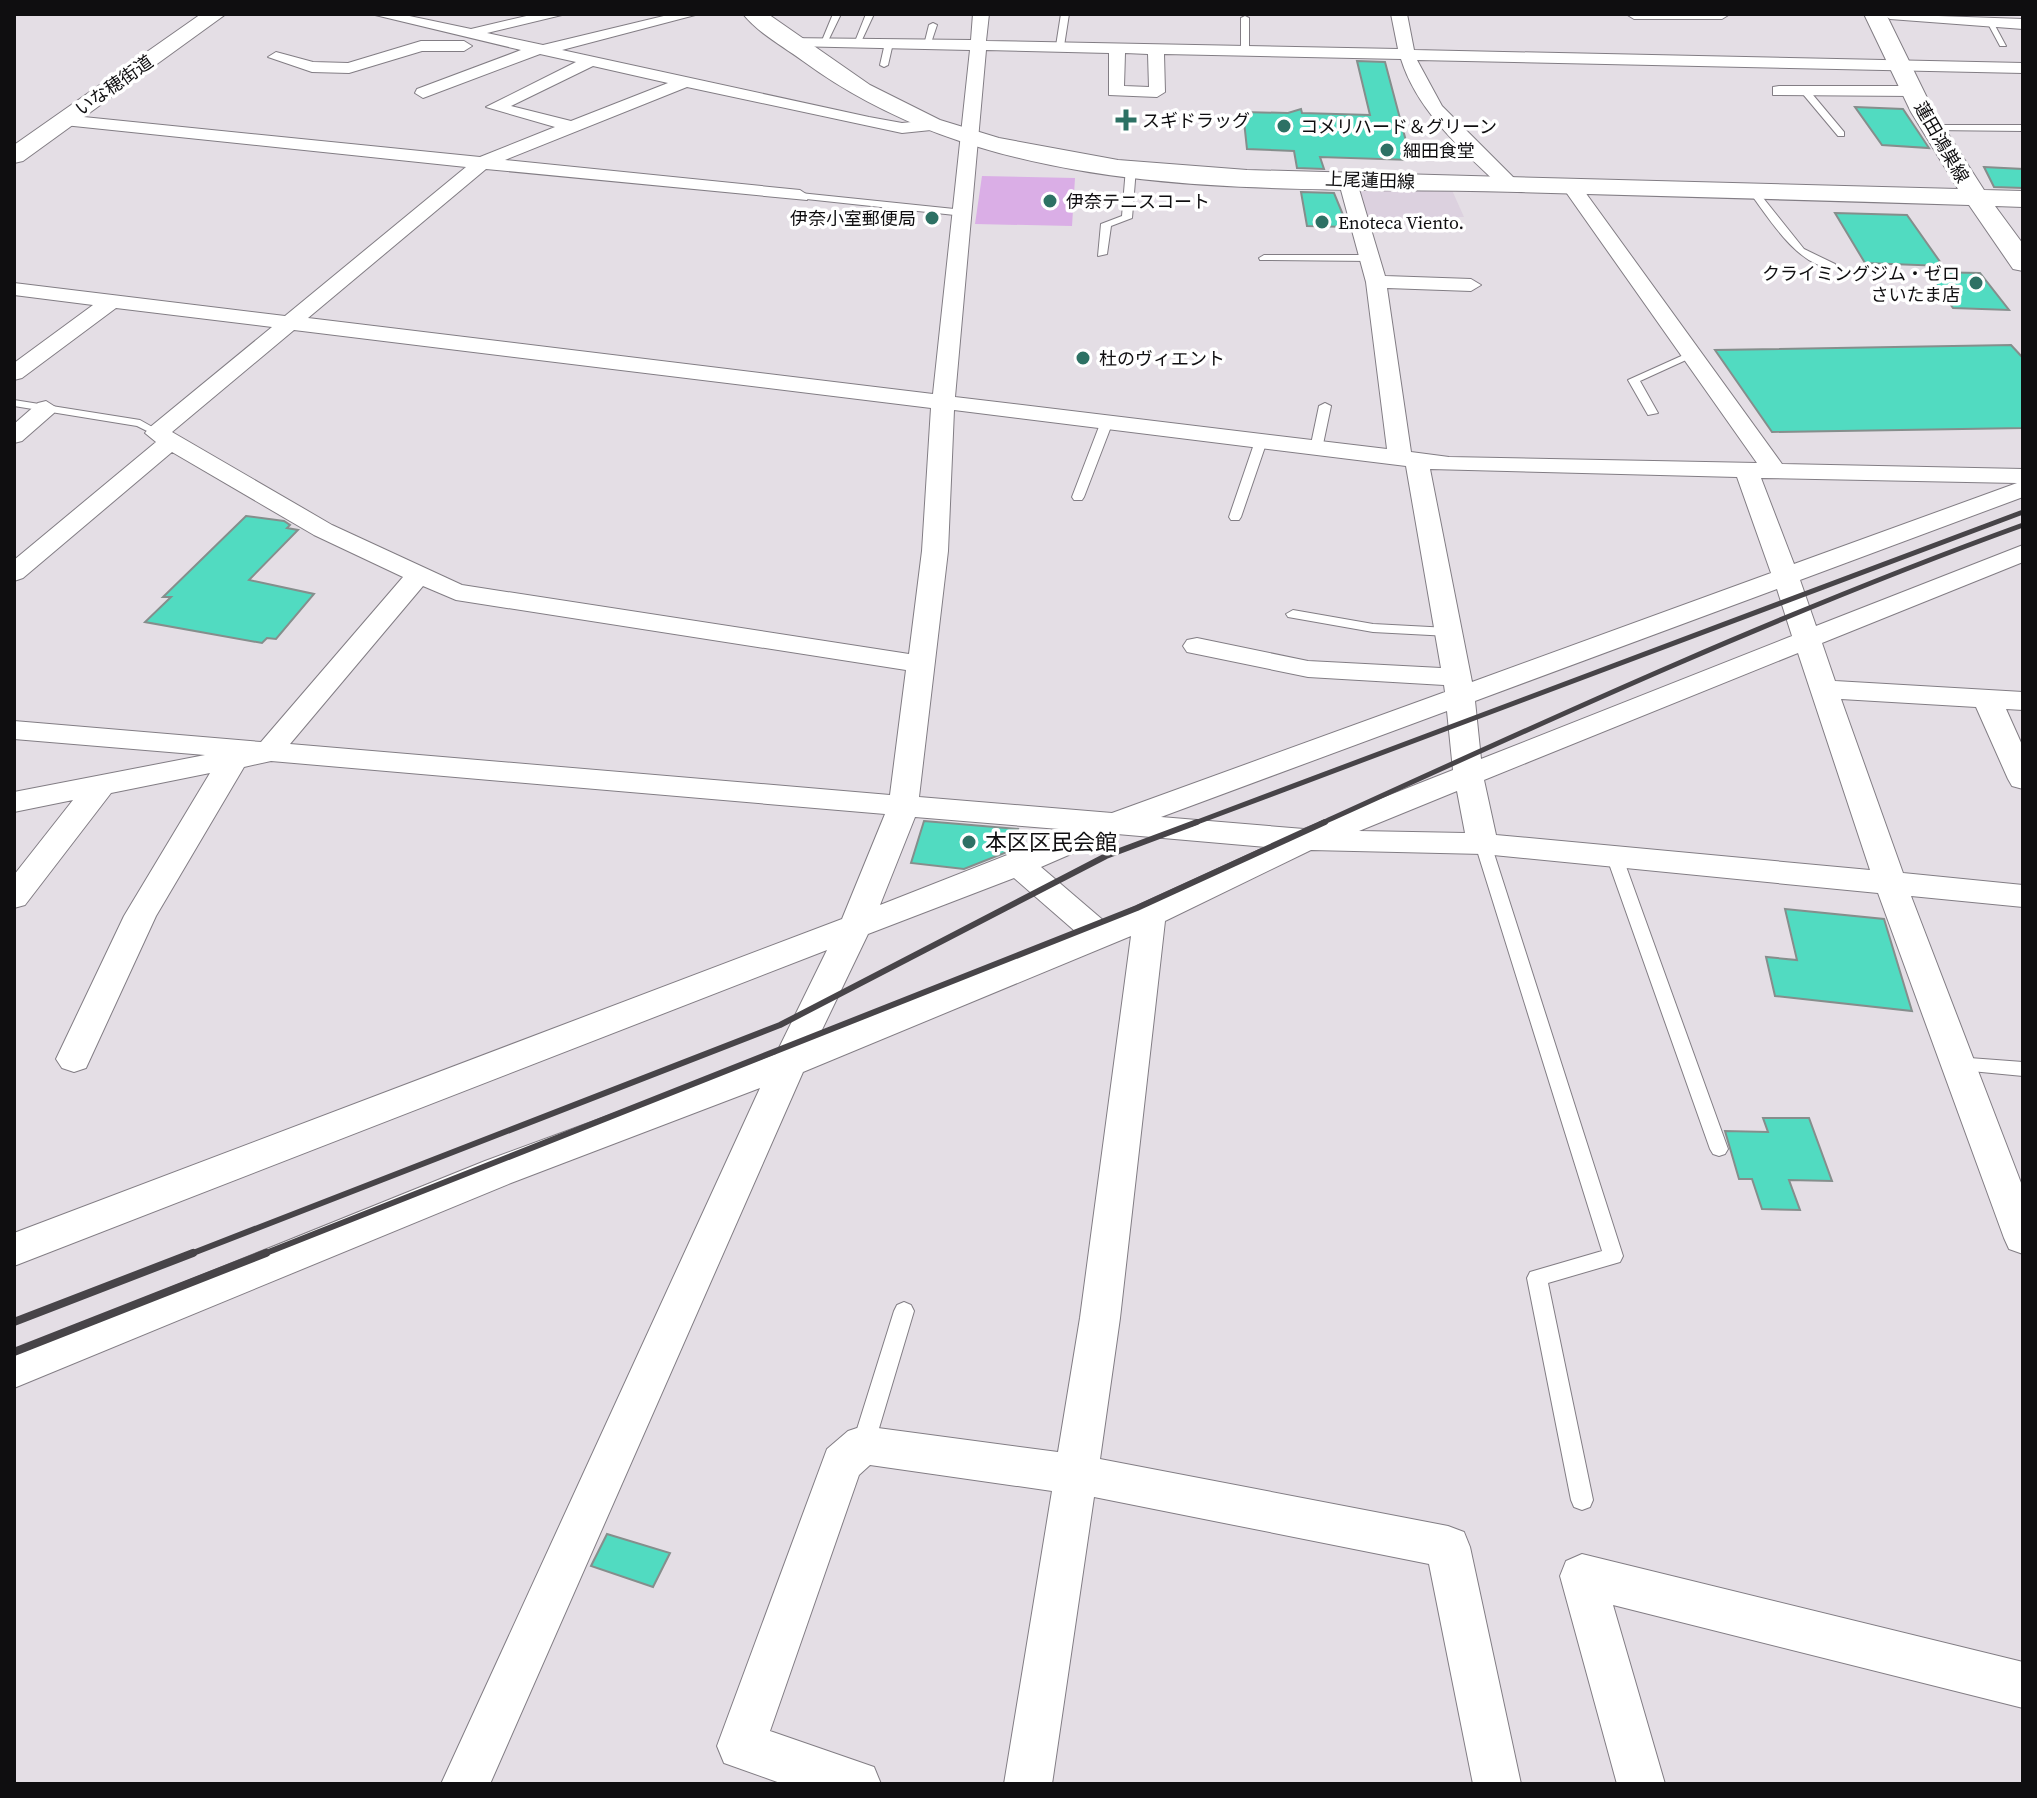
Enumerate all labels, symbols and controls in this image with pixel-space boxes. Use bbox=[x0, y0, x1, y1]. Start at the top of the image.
street label: いな穂街道 bbox=[70, 49, 158, 121]
street label: 蓮田鴻巣線 bbox=[1909, 97, 1975, 187]
place label: スギドラッグ bbox=[1142, 108, 1250, 133]
marker: スギドラッグ bbox=[1117, 111, 1135, 129]
place label: コメリハード＆グリーン bbox=[1300, 114, 1497, 139]
marker: コメリハード＆グリーン bbox=[1275, 117, 1293, 135]
place label: 細田食堂 bbox=[1403, 138, 1475, 163]
marker: 細田食堂 bbox=[1378, 141, 1396, 159]
street label: 上尾蓮田線 bbox=[1325, 166, 1415, 194]
place label: 伊奈テニスコート bbox=[1066, 189, 1210, 214]
marker: 伊奈テニスコート bbox=[1041, 192, 1059, 210]
place label: 伊奈小室郵便局 bbox=[790, 206, 916, 231]
marker: 伊奈小室郵便局 bbox=[923, 209, 941, 227]
place label: Enoteca Viento. bbox=[1338, 210, 1464, 235]
marker: Enoteca Viento. bbox=[1313, 213, 1331, 231]
place label: クライミングジム・ゼロ さいたま店 bbox=[1762, 261, 1960, 307]
marker: クライミングジム・ゼロ さいたま店 bbox=[1967, 274, 1985, 292]
place label: 杜のヴィエント bbox=[1099, 346, 1225, 371]
marker: 杜のヴィエント bbox=[1074, 349, 1092, 367]
place label: 本区区民会館 bbox=[985, 827, 1117, 857]
marker: 本区区民会館 bbox=[960, 833, 978, 851]

